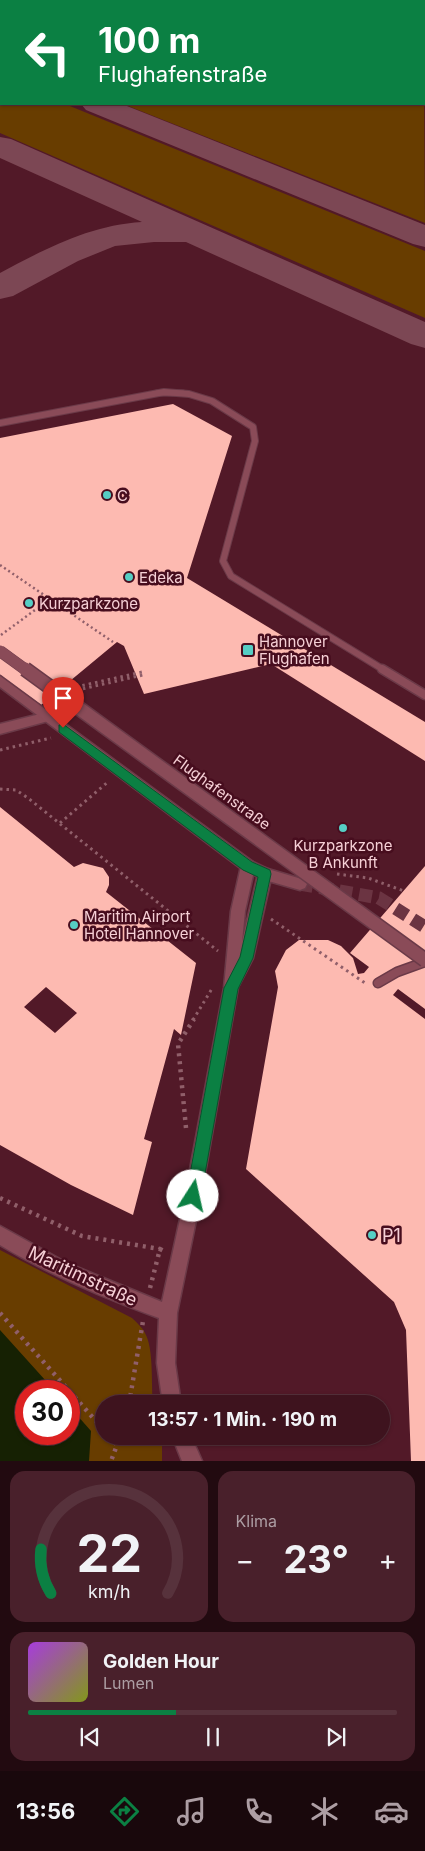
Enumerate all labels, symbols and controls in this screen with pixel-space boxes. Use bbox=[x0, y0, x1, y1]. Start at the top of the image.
text: 100 m bbox=[98, 19, 201, 61]
icon: left bbox=[15, 20, 80, 85]
text: Flughafenstraße bbox=[98, 61, 267, 87]
place label: C bbox=[117, 486, 128, 505]
marker: C bbox=[101, 489, 113, 501]
place label: Edeka bbox=[139, 568, 183, 587]
marker: Edeka bbox=[123, 571, 135, 583]
place label: Kurzparkzone bbox=[39, 594, 138, 613]
marker: Kurzparkzone bbox=[23, 597, 35, 609]
place label: Hannover Flughafen bbox=[259, 632, 330, 668]
marker: Hannover Flughafen bbox=[241, 643, 255, 657]
pin bbox=[42, 677, 84, 728]
icon: arrive bbox=[49, 684, 77, 712]
street label: Flughafenstraße bbox=[170, 750, 274, 834]
marker: Kurzparkzone B Ankunft bbox=[337, 822, 349, 834]
place label: Kurzparkzone B Ankunft bbox=[294, 836, 392, 872]
place label: Maritim Airport Hotel Hannover bbox=[84, 907, 194, 943]
marker: Maritim Airport Hotel Hannover bbox=[68, 919, 80, 931]
position arrow bbox=[166, 1169, 218, 1221]
place label: P1 bbox=[382, 1225, 401, 1246]
marker: P1 bbox=[366, 1229, 378, 1241]
street label: Maritimstraße bbox=[25, 1242, 141, 1310]
speed limit sign: 30 bbox=[15, 1380, 80, 1445]
text: 13:57 · 1 Min. · 190 m bbox=[148, 1408, 337, 1431]
text: Klima bbox=[236, 1511, 277, 1531]
text: 22 bbox=[76, 1522, 142, 1585]
text: 23° bbox=[283, 1536, 349, 1582]
text: − bbox=[236, 1543, 254, 1577]
text: + bbox=[378, 1543, 397, 1577]
text: km/h bbox=[88, 1581, 130, 1602]
text: Golden Hour bbox=[103, 1650, 219, 1673]
text: Lumen bbox=[103, 1673, 154, 1693]
icon: previous bbox=[76, 1723, 104, 1751]
icon: pause bbox=[199, 1723, 227, 1751]
icon: next bbox=[322, 1723, 350, 1751]
icon: directions bbox=[107, 1794, 142, 1829]
icon: music bbox=[174, 1794, 209, 1829]
icon: phone bbox=[241, 1794, 276, 1829]
icon: climate bbox=[307, 1794, 342, 1829]
icon: car bbox=[374, 1794, 409, 1829]
text: 13:56 bbox=[16, 1798, 75, 1824]

